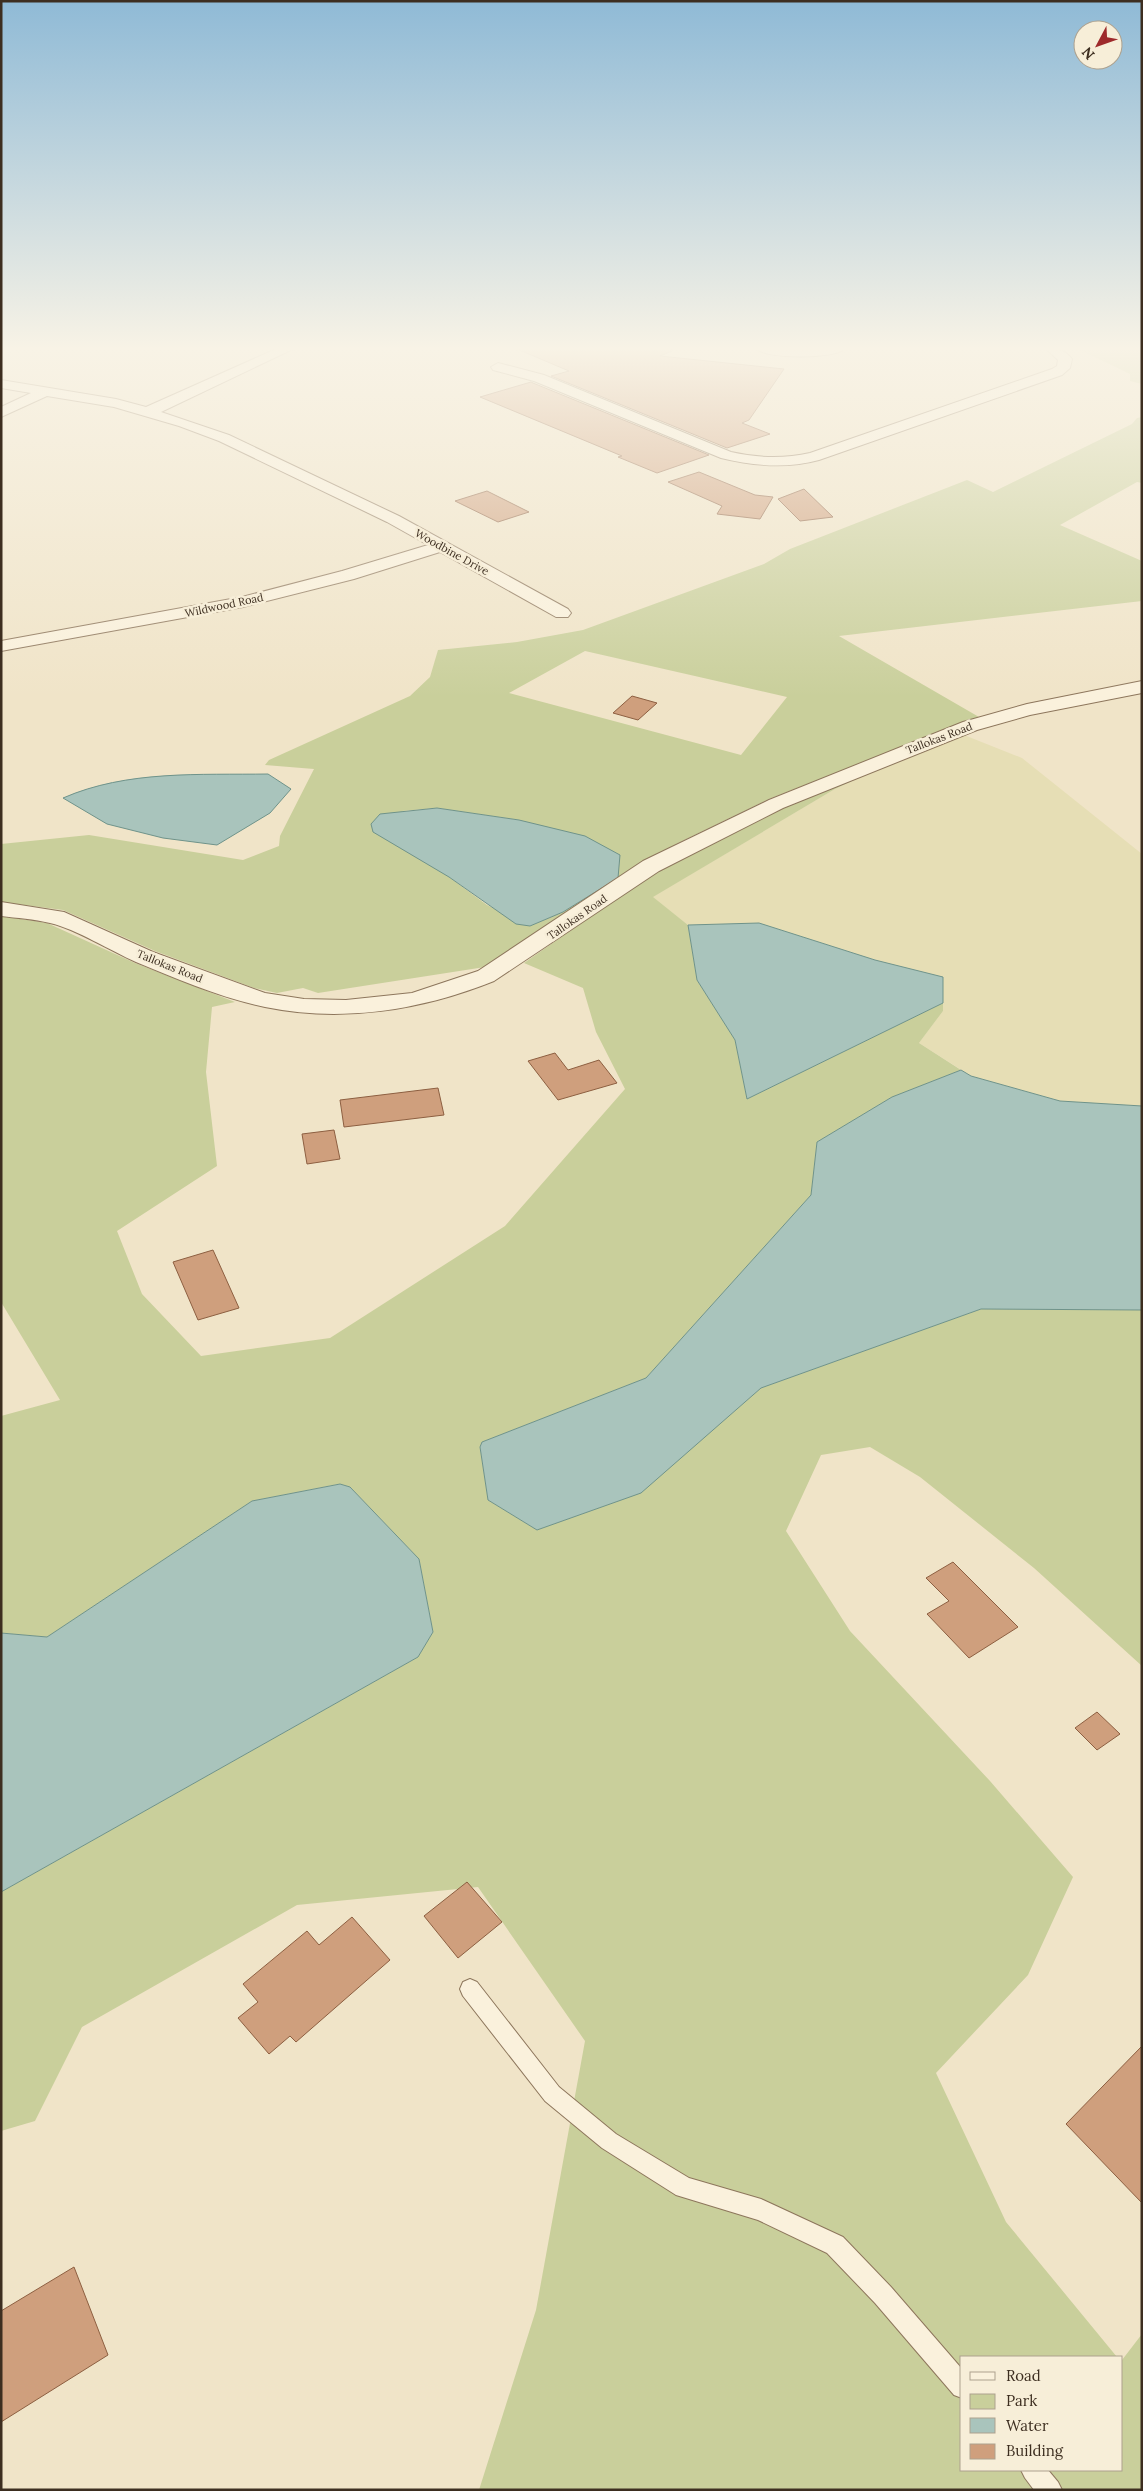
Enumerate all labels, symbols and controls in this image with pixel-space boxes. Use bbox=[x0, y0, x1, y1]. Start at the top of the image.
north arrow bbox=[1073, 20, 1123, 70]
text: N bbox=[1078, 43, 1099, 64]
street label: Woodbine Drive bbox=[413, 526, 492, 578]
street label: Wildwood Road bbox=[183, 590, 265, 620]
street label: Tallokas Road bbox=[904, 719, 975, 757]
street label: Tallokas Road bbox=[544, 891, 610, 943]
street label: Tallokas Road bbox=[135, 946, 205, 986]
legend bbox=[960, 2356, 1123, 2471]
text: Road bbox=[1006, 2366, 1041, 2385]
text: Park bbox=[1006, 2391, 1037, 2410]
text: Water bbox=[1006, 2416, 1049, 2435]
text: Building bbox=[1006, 2441, 1064, 2460]

